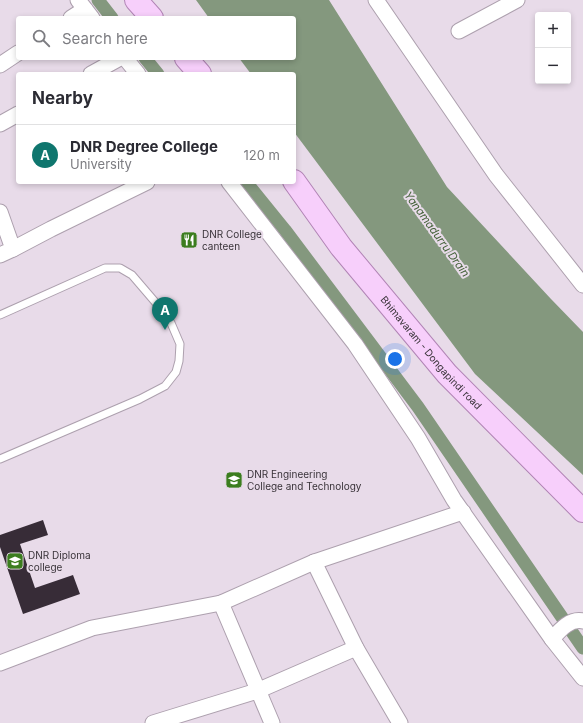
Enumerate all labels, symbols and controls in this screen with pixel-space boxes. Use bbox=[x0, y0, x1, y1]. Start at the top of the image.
map controls bbox=[535, 12, 571, 84]
button: + bbox=[535, 12, 571, 48]
search box bbox=[16, 16, 296, 60]
icon: search bbox=[30, 27, 52, 49]
text: Search here bbox=[62, 29, 148, 48]
button: − bbox=[535, 48, 571, 84]
text: Nearby bbox=[32, 88, 93, 108]
text: DNR Degree College bbox=[70, 137, 218, 156]
text: A bbox=[40, 147, 50, 163]
text: 120 m bbox=[244, 147, 280, 163]
text: University bbox=[70, 156, 132, 172]
water label: Yanamadurru Drain bbox=[401, 189, 473, 280]
place label: DNR College canteen bbox=[202, 228, 262, 252]
restaurant icon: DNR College canteen bbox=[179, 230, 199, 250]
street label: Bhimavaram - Dongapindi road bbox=[378, 293, 484, 412]
pin: A bbox=[152, 297, 178, 330]
your location bbox=[385, 349, 405, 369]
place label: DNR Engineering College and Technology bbox=[247, 468, 362, 492]
school or university icon: DNR Engineering College and Technology bbox=[224, 470, 244, 490]
place label: DNR Diploma college bbox=[28, 549, 91, 573]
school or university icon: DNR Diploma college bbox=[5, 551, 25, 571]

